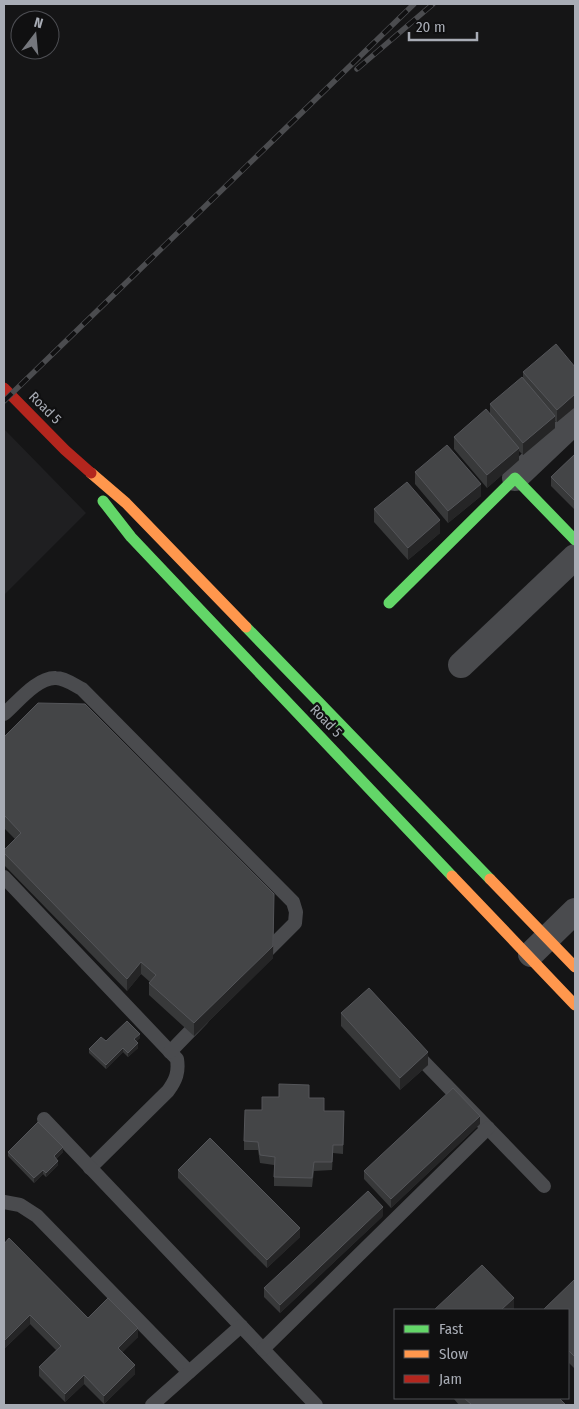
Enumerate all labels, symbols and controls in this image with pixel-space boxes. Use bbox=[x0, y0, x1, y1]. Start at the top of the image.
north arrow bbox=[10, 10, 60, 60]
scale bar bbox=[409, 10, 476, 42]
text: N bbox=[32, 14, 45, 32]
text: 20 m bbox=[416, 18, 446, 36]
street label: Road 5 bbox=[25, 388, 65, 428]
street label: Road 5 bbox=[306, 701, 346, 741]
legend bbox=[394, 1309, 569, 1399]
text: Fast bbox=[439, 1320, 463, 1338]
text: Slow bbox=[439, 1345, 468, 1363]
text: Jam bbox=[439, 1370, 462, 1388]

